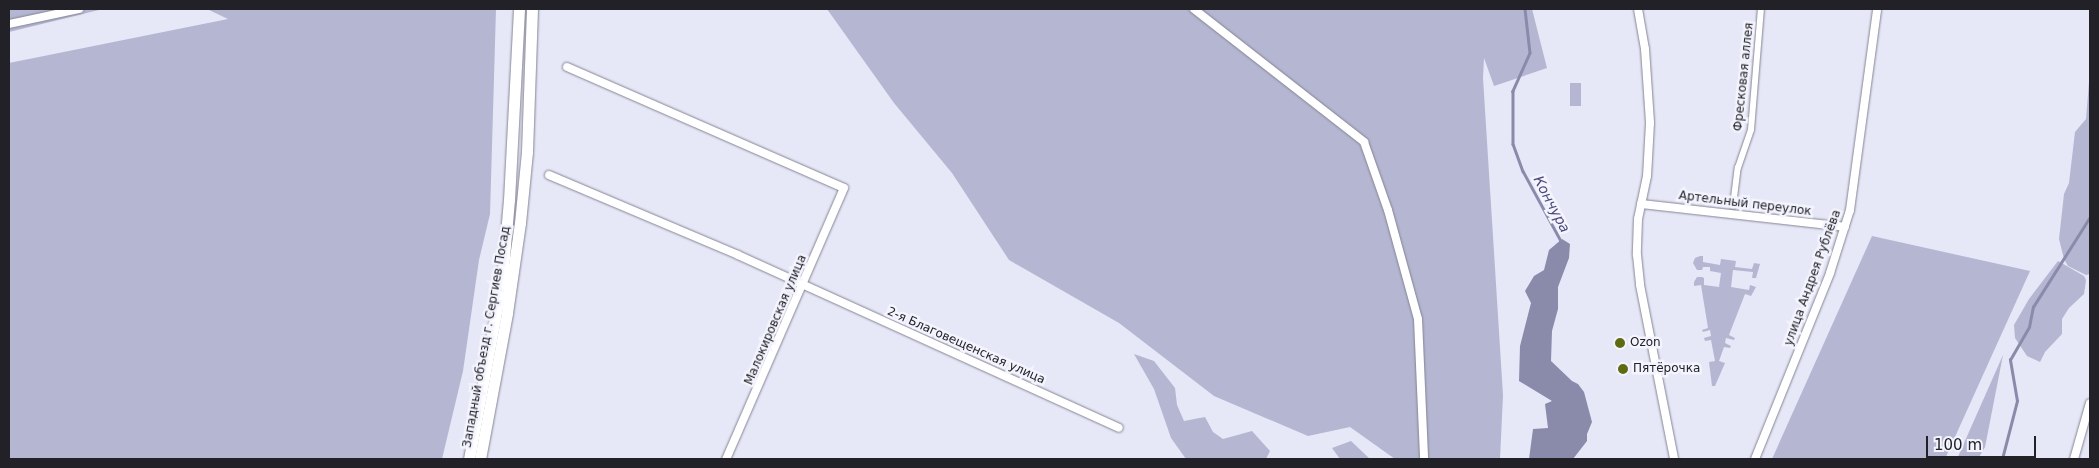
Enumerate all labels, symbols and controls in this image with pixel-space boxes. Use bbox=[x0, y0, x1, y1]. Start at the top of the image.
street label: Фресковая аллея bbox=[1731, 22, 1757, 132]
water label: Кончура bbox=[1530, 173, 1574, 235]
street label: Артельный переулок bbox=[1678, 189, 1812, 219]
street label: улица Андрея Рублёва bbox=[1782, 208, 1844, 348]
street label: Западный объезд г. Сергиев Посад bbox=[460, 225, 514, 449]
street label: Малокировская улица bbox=[742, 253, 810, 387]
street label: 2-я Благовещенская улица bbox=[885, 305, 1047, 387]
place label: Ozon bbox=[1630, 336, 1661, 350]
marker: Ozon bbox=[1614, 337, 1626, 349]
place label: Пятёрочка bbox=[1633, 362, 1700, 376]
marker: Пятёрочка bbox=[1617, 363, 1629, 375]
scale bar bbox=[1929, 426, 2039, 458]
text: 100 m bbox=[1934, 436, 1982, 454]

